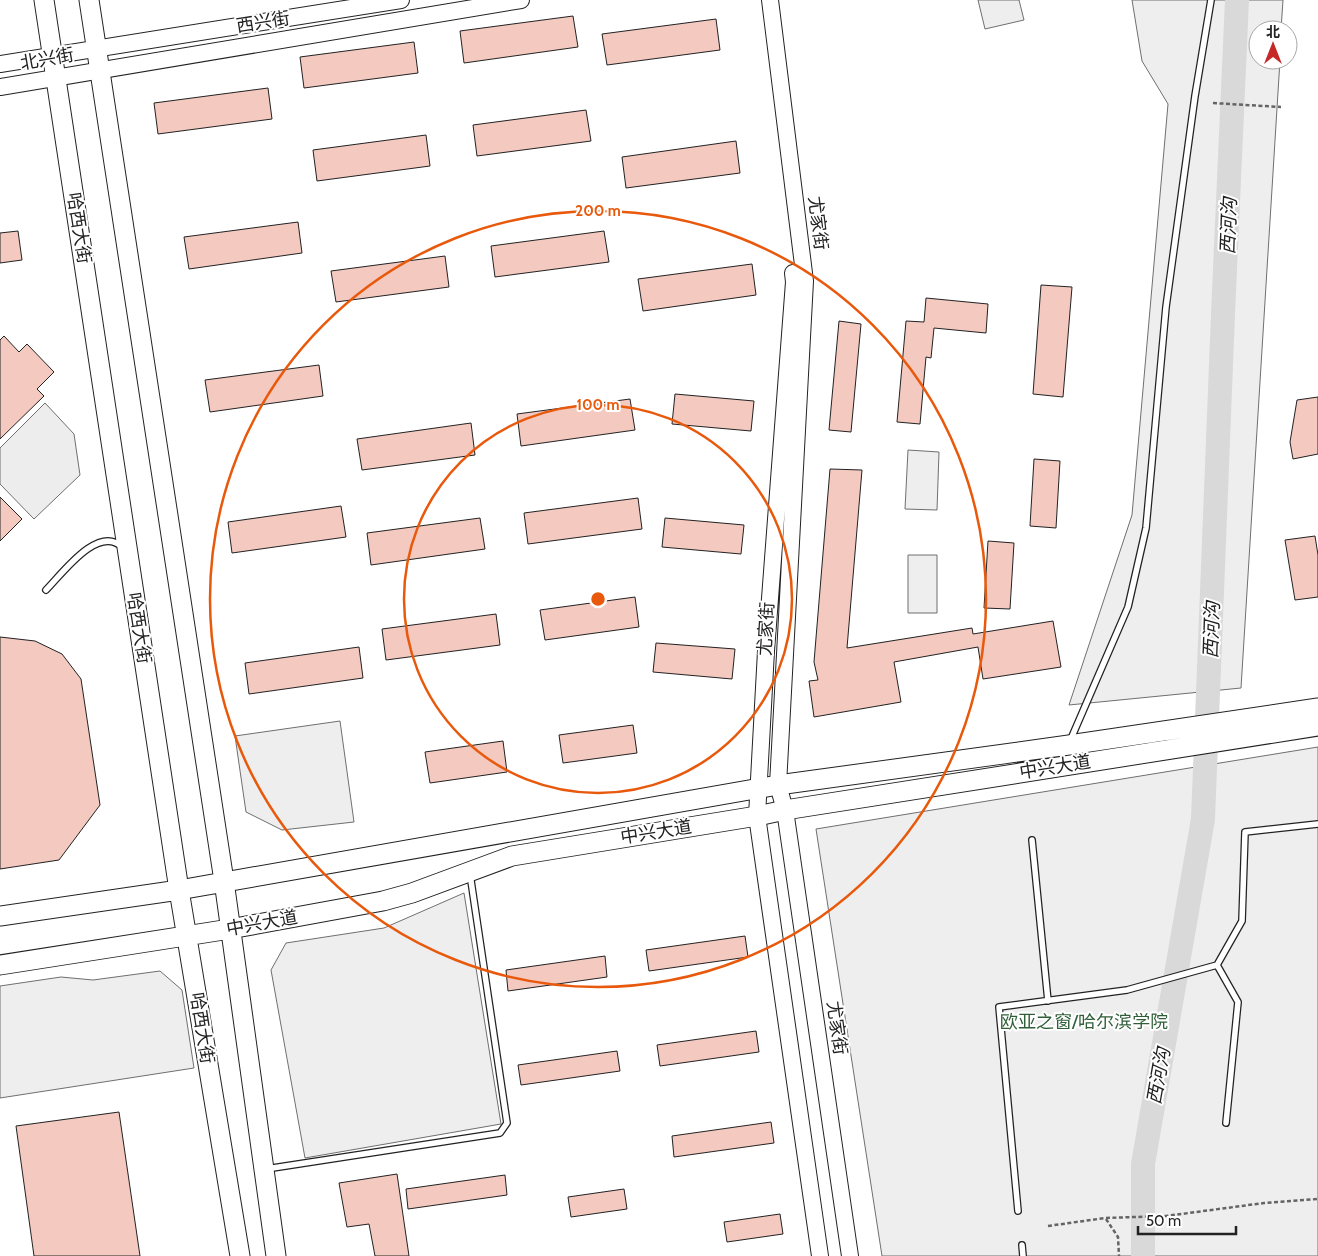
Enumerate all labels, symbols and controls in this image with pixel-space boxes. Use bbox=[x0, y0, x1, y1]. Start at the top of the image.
street label: 西兴街 bbox=[235, 7, 291, 37]
north arrow bbox=[1248, 20, 1298, 70]
text: 北 bbox=[1266, 23, 1280, 41]
street label: 北兴街 bbox=[19, 43, 75, 75]
street label: 哈西大街 bbox=[63, 191, 95, 265]
street label: 尤家街 bbox=[804, 195, 832, 251]
water label: 西河沟 bbox=[1216, 195, 1241, 255]
text: 200 m bbox=[575, 202, 621, 220]
text: 100 m bbox=[576, 396, 620, 414]
centre of rings bbox=[589, 590, 607, 608]
street label: 哈西大街 bbox=[123, 591, 155, 665]
water label: 西河沟 bbox=[1199, 599, 1224, 659]
street label: 尤家街 bbox=[754, 601, 778, 657]
street label: 中兴大道 bbox=[1018, 751, 1092, 783]
street label: 中兴大道 bbox=[619, 816, 693, 848]
street label: 中兴大道 bbox=[225, 906, 299, 940]
street label: 哈西大街 bbox=[186, 991, 218, 1065]
street label: 尤家街 bbox=[822, 1000, 852, 1056]
park label: 欧亚之窗/哈尔滨学院 bbox=[1000, 1011, 1168, 1033]
water label: 西河沟 bbox=[1142, 1044, 1175, 1106]
scale bar bbox=[1138, 1204, 1236, 1236]
text: 50 m bbox=[1146, 1212, 1181, 1230]

